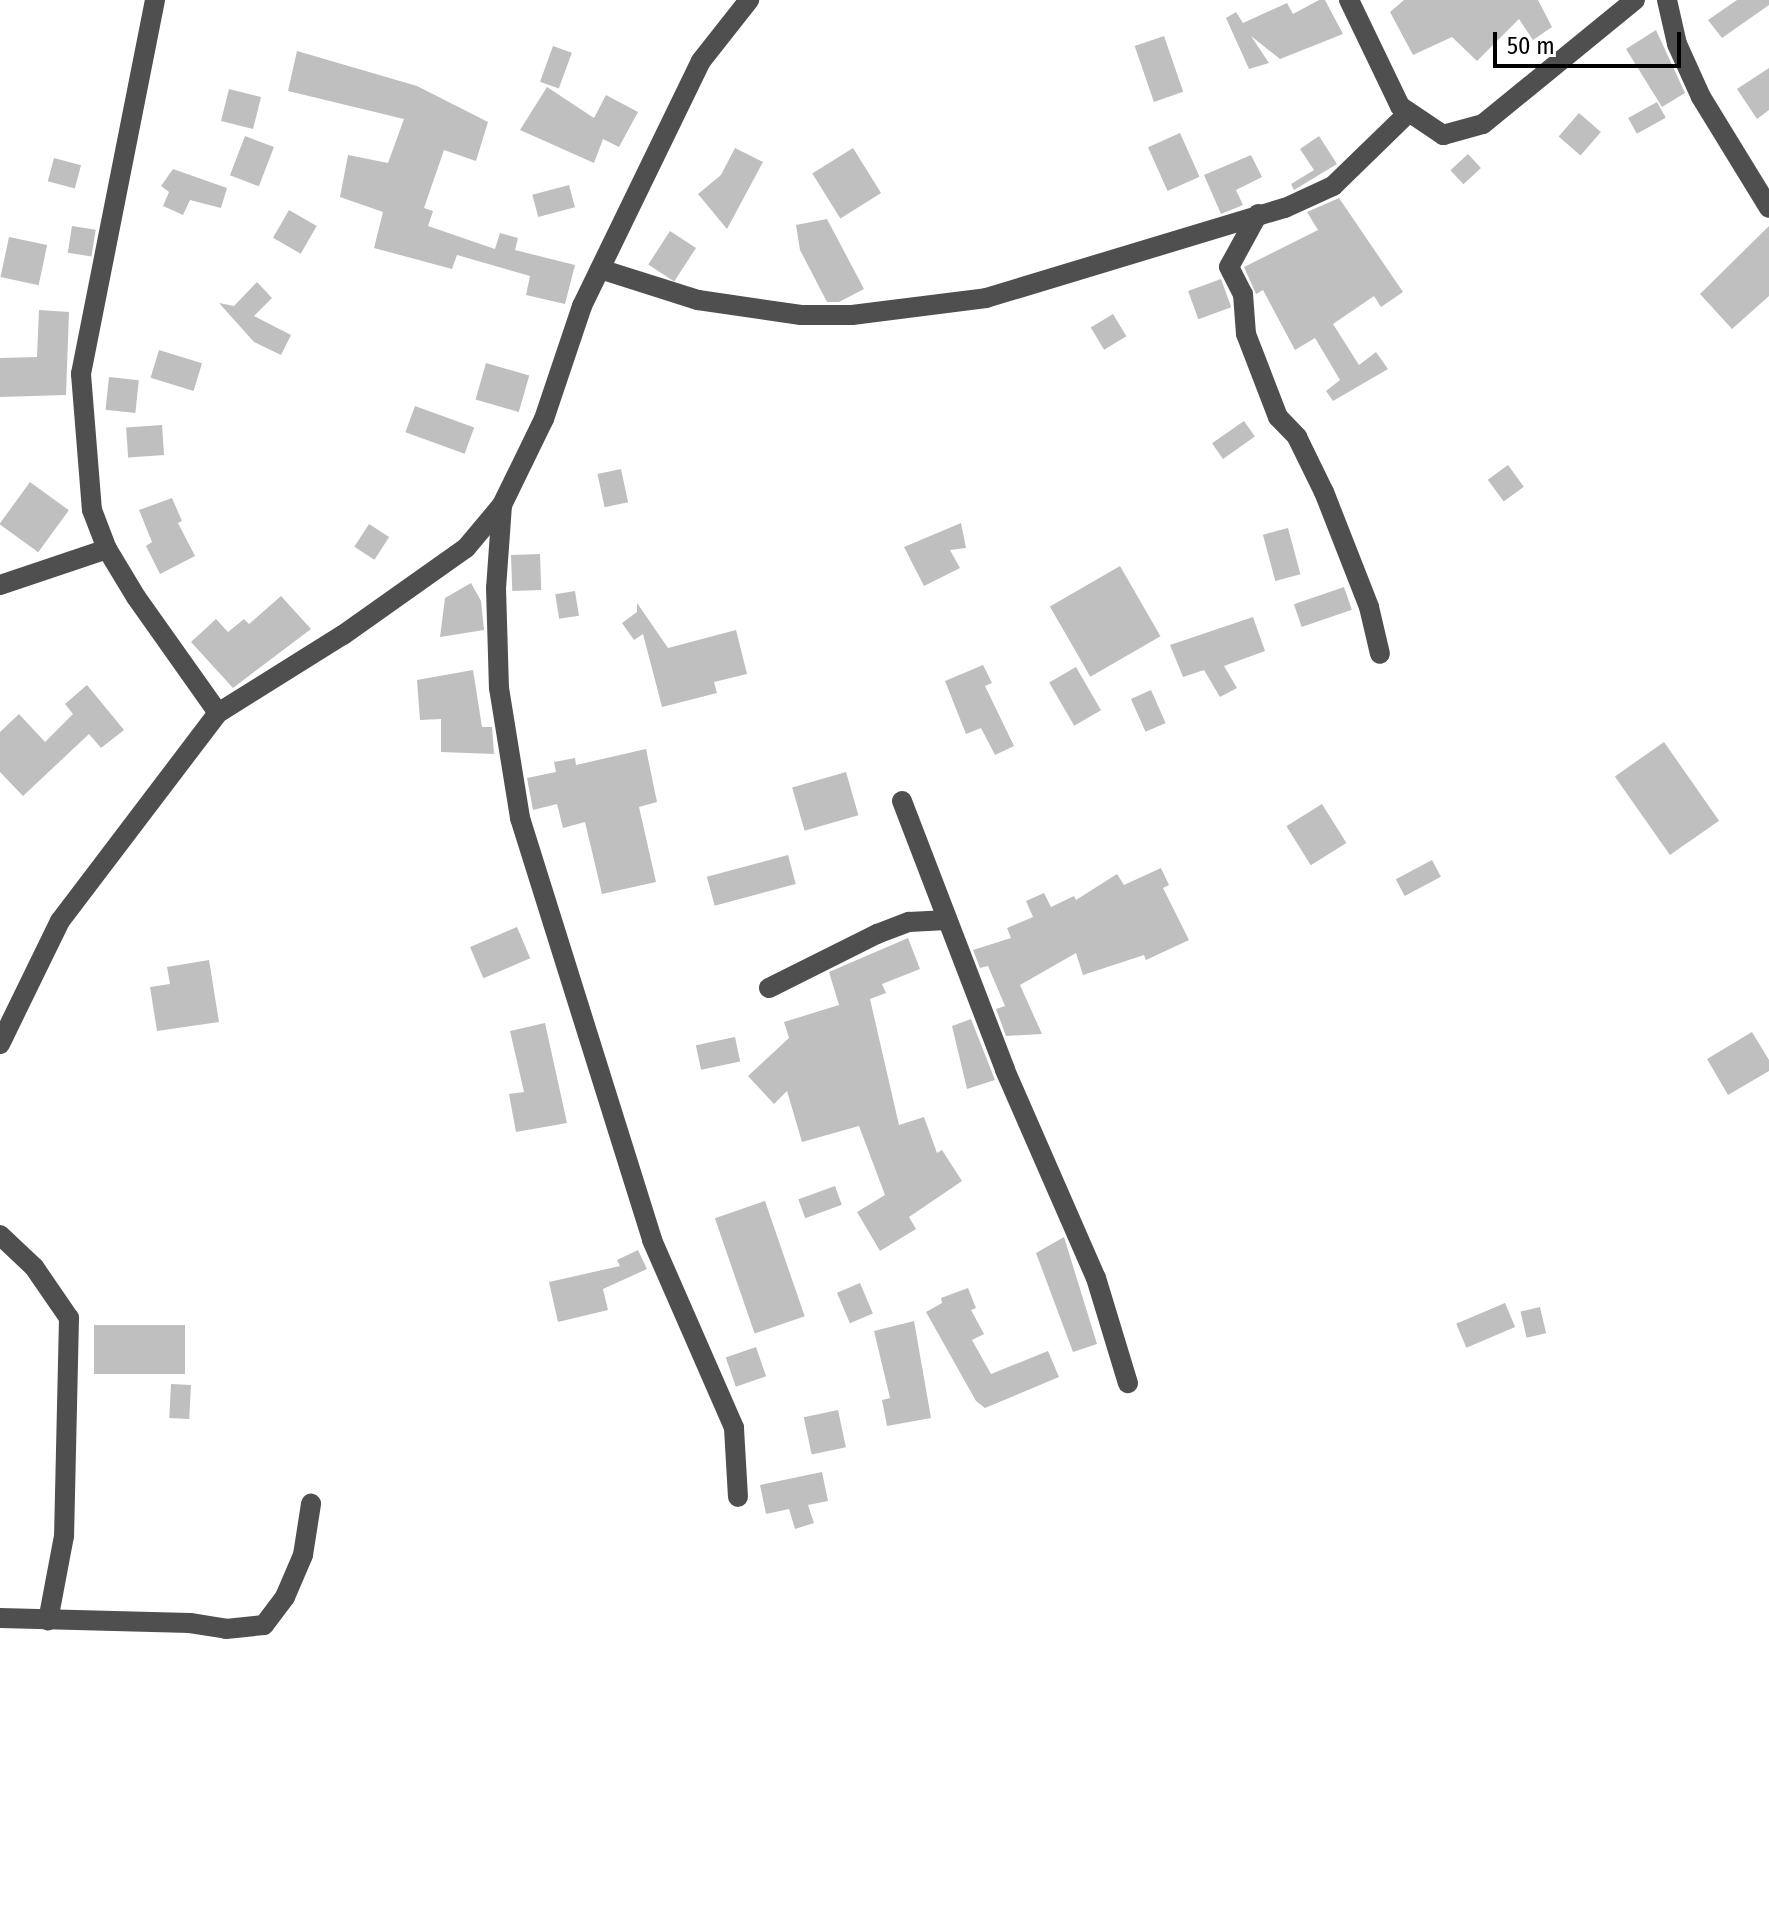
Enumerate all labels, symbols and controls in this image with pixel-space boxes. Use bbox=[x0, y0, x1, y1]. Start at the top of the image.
scale bar bbox=[1497, 16, 1685, 66]
text: 50 m bbox=[1507, 32, 1555, 60]

